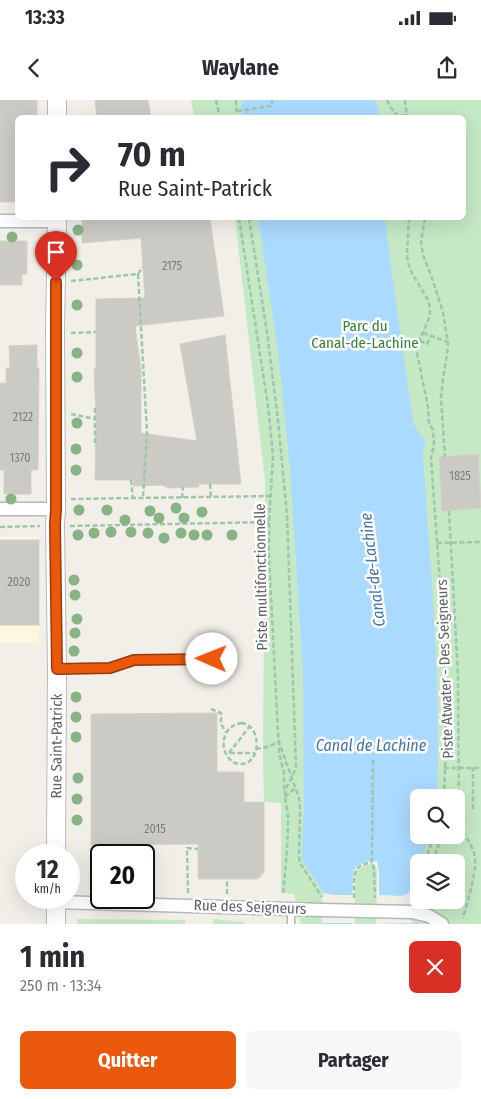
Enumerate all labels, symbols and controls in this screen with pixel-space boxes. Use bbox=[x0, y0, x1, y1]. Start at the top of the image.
text: 13:33 bbox=[25, 6, 65, 29]
icon: back bbox=[20, 54, 48, 82]
text: Waylane bbox=[202, 54, 279, 81]
icon: share bbox=[433, 54, 461, 82]
text: 70 m bbox=[118, 133, 186, 175]
icon: right bbox=[35, 135, 100, 200]
text: Rue Saint-Patrick bbox=[118, 175, 272, 202]
pin bbox=[35, 231, 77, 282]
icon: arrive bbox=[42, 238, 70, 266]
house number: 2175 bbox=[162, 259, 182, 273]
park label: Parc du Canal-de-Lachine bbox=[311, 317, 419, 352]
house number: 2122 bbox=[13, 410, 33, 424]
house number: 1370 bbox=[9, 451, 31, 465]
house number: 1825 bbox=[449, 469, 471, 483]
street label: Piste multifonctionnelle bbox=[251, 503, 271, 651]
water label: Canal-de-Lachine bbox=[356, 512, 389, 628]
house number: 2020 bbox=[8, 575, 30, 589]
street label: Piste Atwater - Des Seigneurs bbox=[433, 579, 457, 759]
position arrow bbox=[185, 632, 237, 684]
street label: Rue Saint-Patrick bbox=[47, 693, 66, 799]
water label: Canal de Lachine bbox=[316, 736, 427, 755]
map controls bbox=[410, 789, 465, 909]
button: search bbox=[410, 789, 465, 844]
house number: 2015 bbox=[144, 822, 166, 836]
speed limit sign: 20 bbox=[90, 844, 155, 909]
button: layers bbox=[410, 854, 465, 909]
text: 12 bbox=[36, 855, 59, 885]
text: km/h bbox=[34, 882, 61, 896]
street label: Rue des Seigneurs bbox=[193, 896, 307, 918]
text: 1 min bbox=[20, 939, 85, 975]
button: close bbox=[409, 941, 461, 993]
text: 250 m · 13:34 bbox=[20, 976, 102, 995]
button: Quitter bbox=[20, 1031, 236, 1089]
button: Partager bbox=[246, 1031, 461, 1089]

